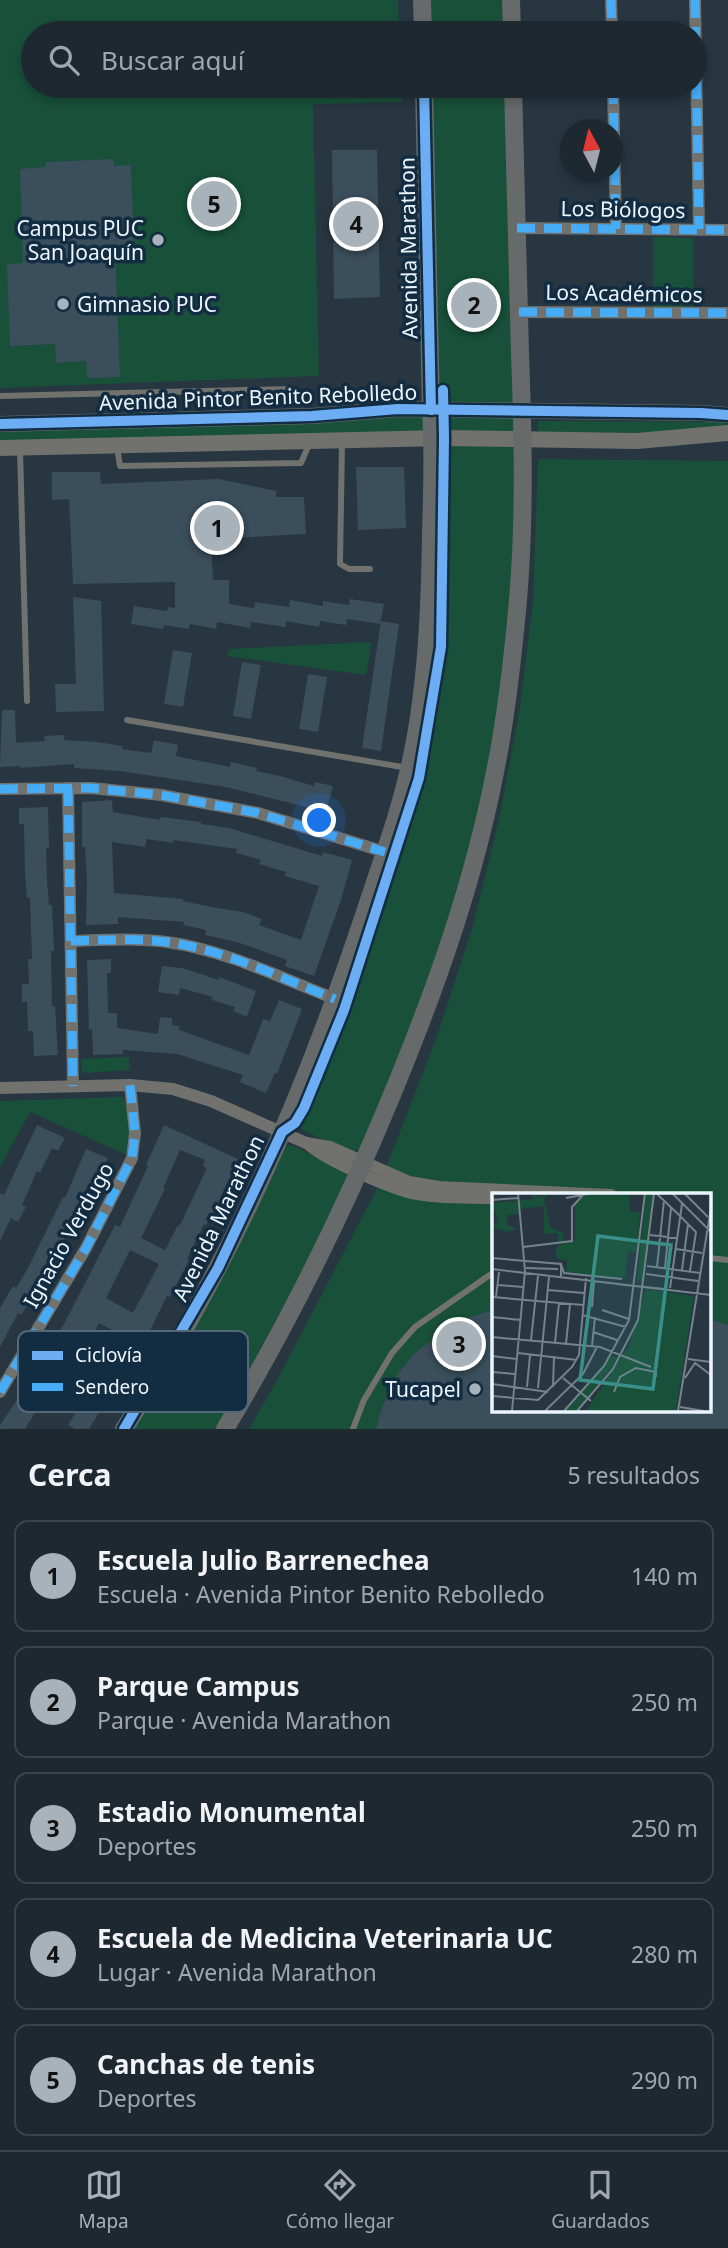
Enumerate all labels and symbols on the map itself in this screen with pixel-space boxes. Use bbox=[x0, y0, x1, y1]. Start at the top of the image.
north arrow bbox=[560, 119, 623, 182]
street label: Avenida Marathon bbox=[392, 157, 424, 339]
pin: 5 bbox=[191, 178, 237, 230]
street label: Los Biólogos bbox=[560, 194, 686, 224]
pin: 4 bbox=[333, 198, 379, 250]
place label: Campus PUC San Joaquín bbox=[17, 214, 144, 266]
marker: Campus PUC San Joaquín bbox=[150, 232, 166, 248]
street label: Los Académicos bbox=[545, 278, 703, 308]
pin: 2 bbox=[451, 279, 497, 331]
place label: Gimnasio PUC bbox=[77, 290, 217, 318]
marker: Gimnasio PUC bbox=[55, 296, 71, 312]
street label: Avenida Pintor Benito Rebolledo bbox=[98, 377, 418, 417]
pin: 1 bbox=[194, 502, 240, 554]
your location bbox=[302, 803, 336, 837]
street label: Avenida Marathon bbox=[166, 1130, 270, 1306]
street label: Ignacio Verdugo bbox=[16, 1157, 120, 1313]
inset map bbox=[492, 1193, 710, 1412]
pin: 3 bbox=[436, 1318, 482, 1370]
legend bbox=[18, 1331, 248, 1412]
text: Ciclovía bbox=[75, 1342, 142, 1368]
text: Sendero bbox=[75, 1374, 149, 1400]
place label: Tucapel bbox=[385, 1375, 461, 1403]
marker: Tucapel bbox=[467, 1381, 483, 1397]

